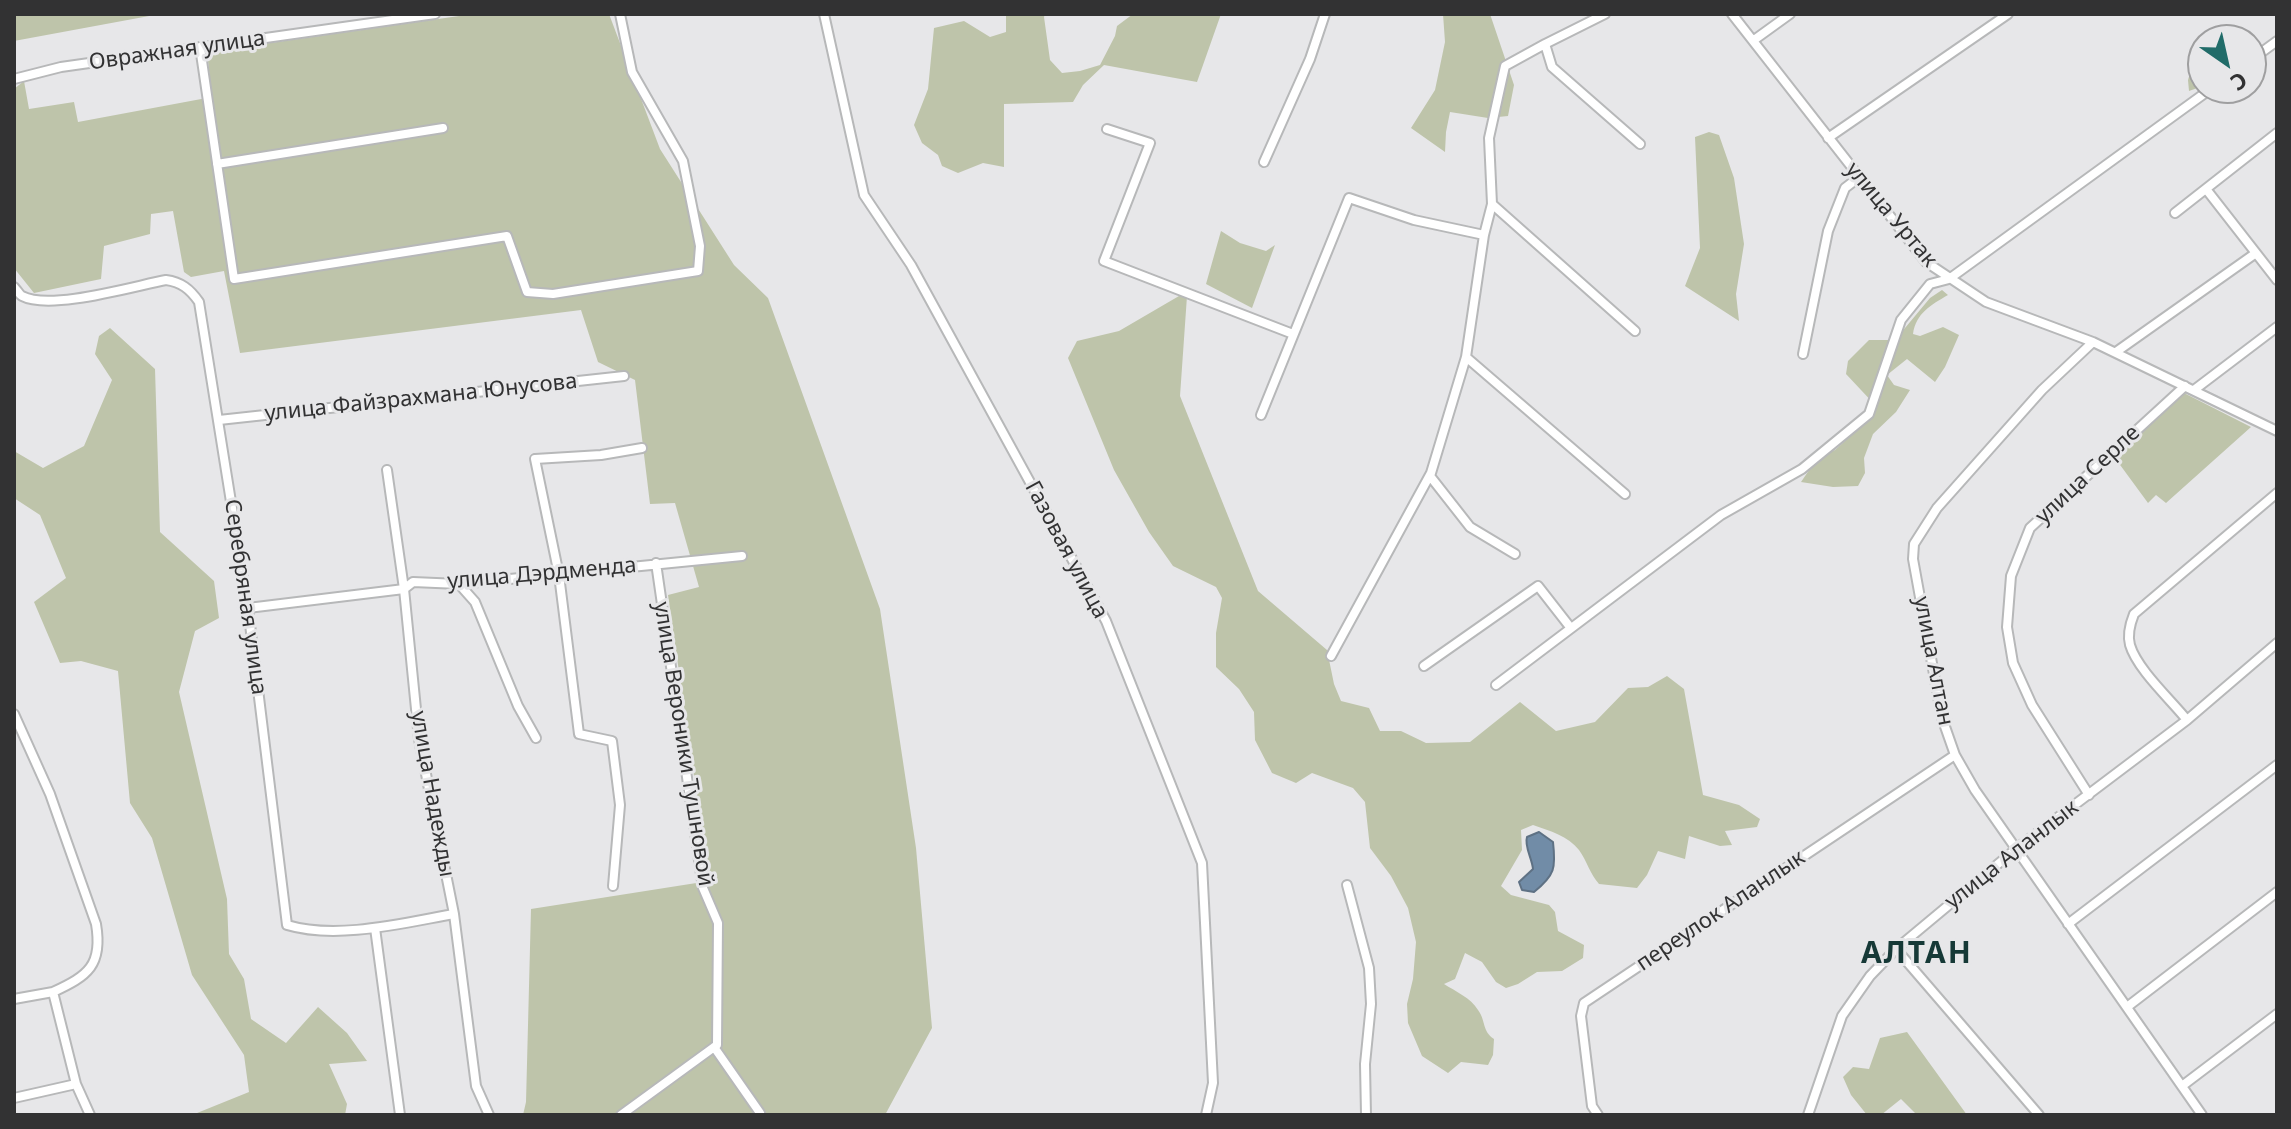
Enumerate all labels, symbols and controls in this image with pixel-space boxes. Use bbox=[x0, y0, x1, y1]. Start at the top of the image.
north arrow bbox=[2187, 24, 2267, 104]
street label: Овражная улица bbox=[87, 26, 267, 76]
text: С bbox=[2225, 66, 2254, 99]
street label: улица Уртак bbox=[1840, 157, 1942, 273]
street label: улица Файзрахмана Юнусова bbox=[263, 368, 579, 428]
street label: улица Серле bbox=[2030, 420, 2146, 530]
street label: Газовая улица bbox=[1019, 477, 1113, 623]
street label: Серебряная улица bbox=[218, 498, 272, 696]
street label: улица Дэрдменда bbox=[446, 553, 638, 595]
street label: улица Алтан bbox=[1908, 594, 1958, 728]
street label: улица Вероники Тушновой bbox=[647, 600, 719, 888]
street label: улица Надежды bbox=[404, 709, 460, 879]
street label: улица Аланлык bbox=[1940, 795, 2084, 915]
street label: переулок Аланлык bbox=[1632, 845, 1810, 977]
district label: АЛТАН bbox=[1861, 936, 1973, 972]

